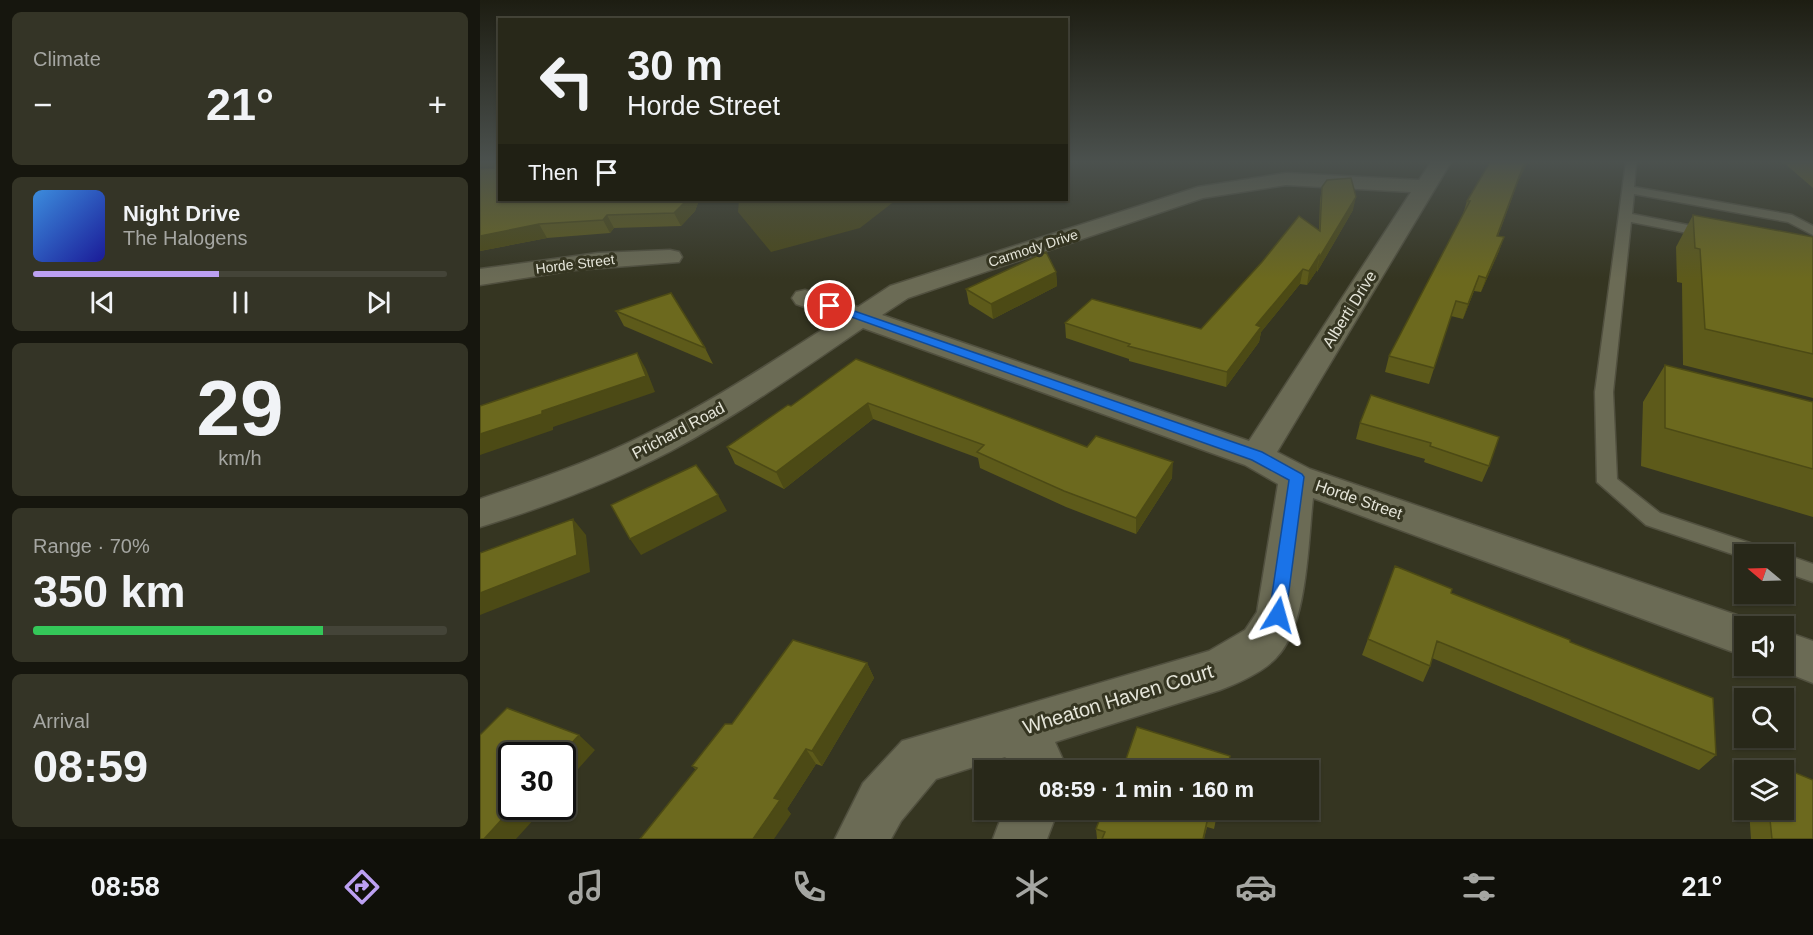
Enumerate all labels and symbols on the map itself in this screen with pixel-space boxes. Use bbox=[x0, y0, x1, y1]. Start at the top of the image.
street label: Carmody Drive bbox=[986, 226, 1080, 270]
street label: Horde Street bbox=[535, 251, 615, 277]
street label: Alberti Drive bbox=[1319, 268, 1380, 351]
pin bbox=[804, 280, 855, 331]
street label: Prichard Road bbox=[629, 399, 727, 462]
street label: Horde Street bbox=[1313, 477, 1405, 522]
north arrow bbox=[1734, 544, 1794, 604]
position arrow bbox=[1246, 583, 1310, 647]
street label: Wheaton Haven Court bbox=[1020, 659, 1216, 738]
speed limit sign: 30 bbox=[498, 742, 576, 820]

